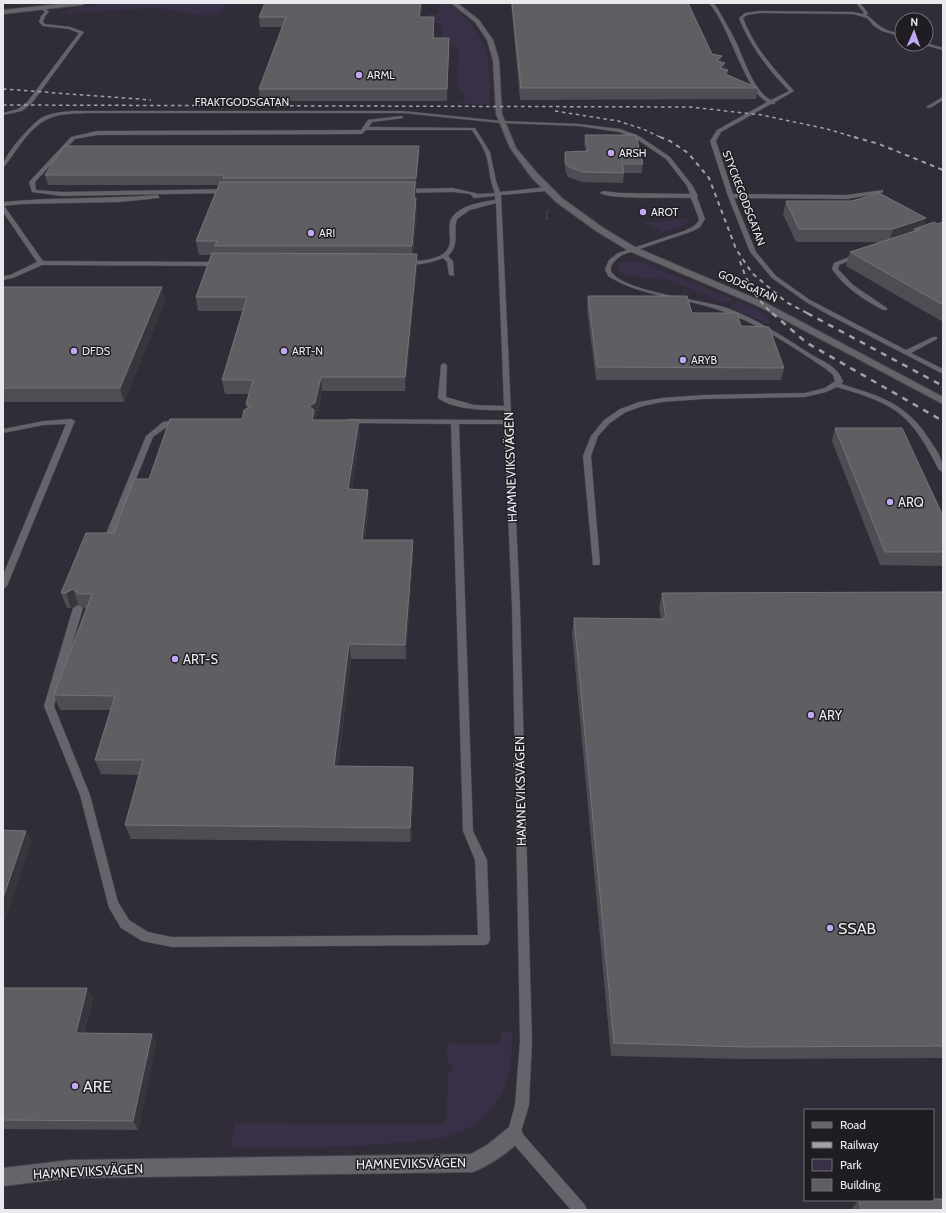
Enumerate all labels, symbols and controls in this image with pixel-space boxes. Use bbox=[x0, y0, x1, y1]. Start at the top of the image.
north arrow bbox=[894, 12, 934, 52]
text: N bbox=[910, 15, 918, 29]
place label: ARML bbox=[367, 68, 395, 82]
marker: ARML bbox=[354, 70, 364, 80]
street label: FRAKTGODSGATAN bbox=[195, 95, 289, 109]
place label: ARSH bbox=[619, 146, 647, 160]
marker: ARSH bbox=[606, 148, 616, 158]
street label: STYCKEGODSGATAN bbox=[719, 148, 769, 248]
place label: AROT bbox=[651, 205, 679, 219]
marker: AROT bbox=[638, 207, 648, 217]
place label: ARI bbox=[319, 226, 335, 240]
marker: ARI bbox=[306, 228, 316, 238]
street label: GODSGATAN bbox=[716, 267, 780, 305]
place label: DFDS bbox=[82, 344, 111, 358]
place label: ART-N bbox=[292, 344, 323, 358]
marker: DFDS bbox=[69, 346, 79, 356]
marker: ART-N bbox=[279, 346, 289, 356]
place label: ARYB bbox=[691, 353, 718, 367]
marker: ARYB bbox=[678, 355, 688, 365]
street label: HAMNEVIKSVÄGEN bbox=[500, 412, 520, 522]
place label: ARQ bbox=[898, 494, 924, 510]
marker: ARQ bbox=[885, 497, 895, 507]
place label: ART-S bbox=[183, 651, 218, 667]
marker: ART-S bbox=[170, 654, 180, 664]
place label: ARY bbox=[819, 707, 843, 723]
marker: ARY bbox=[806, 710, 816, 720]
street label: HAMNEVIKSVÄGEN bbox=[511, 736, 529, 846]
place label: SSAB bbox=[838, 919, 877, 938]
marker: SSAB bbox=[825, 923, 835, 933]
place label: ARE bbox=[83, 1077, 112, 1096]
marker: ARE bbox=[70, 1081, 80, 1091]
legend bbox=[804, 1109, 934, 1201]
text: Road bbox=[840, 1117, 866, 1132]
text: Railway bbox=[840, 1137, 878, 1152]
street label: HAMNEVIKSVÄGEN bbox=[356, 1154, 466, 1172]
text: Park bbox=[840, 1157, 862, 1172]
street label: HAMNEVIKSVÄGEN bbox=[32, 1160, 144, 1182]
text: Building bbox=[840, 1177, 882, 1192]

